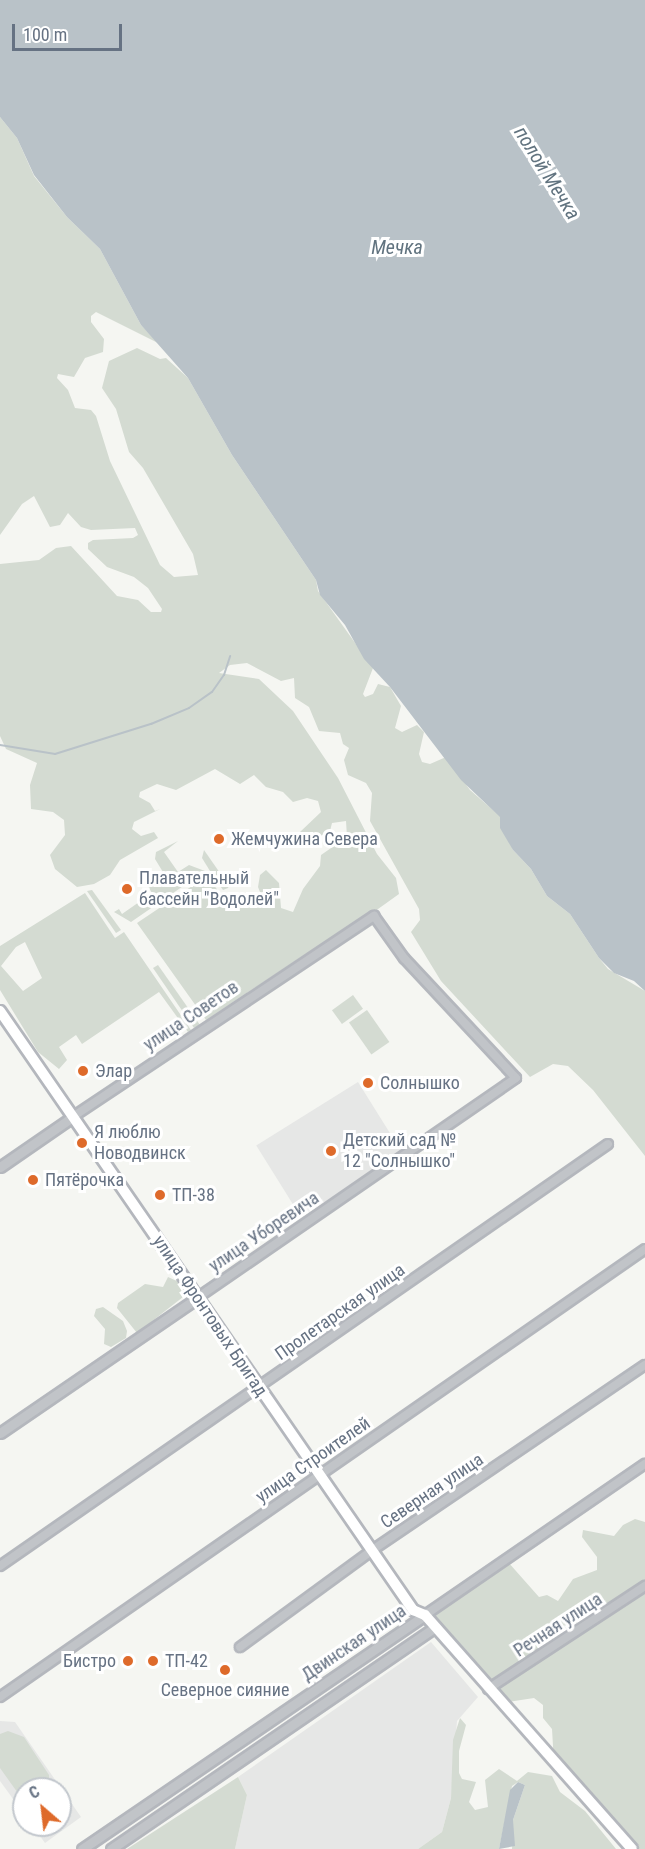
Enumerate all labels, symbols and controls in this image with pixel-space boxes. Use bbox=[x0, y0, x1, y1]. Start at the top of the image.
scale bar bbox=[15, 12, 124, 50]
text: 100 m bbox=[23, 24, 67, 45]
water label: полой Мечка bbox=[509, 122, 585, 224]
water label: Мечка bbox=[371, 235, 423, 259]
place label: Жемчужина Севера bbox=[231, 828, 378, 850]
marker: Жемчужина Севера bbox=[212, 832, 226, 846]
place label: Плавательный бассейн "Водолей" bbox=[139, 868, 279, 910]
marker: Плавательный бассейн "Водолей" bbox=[120, 882, 134, 896]
street label: улица Советов bbox=[139, 976, 243, 1056]
place label: Элар bbox=[95, 1060, 132, 1082]
marker: Элар bbox=[76, 1064, 90, 1078]
place label: Солнышко bbox=[380, 1072, 460, 1094]
marker: Солнышко bbox=[361, 1076, 375, 1090]
place label: Я люблю Новодвинск bbox=[94, 1122, 186, 1164]
place label: Детский сад № 12 "Солнышко" bbox=[343, 1130, 456, 1172]
marker: Я люблю Новодвинск bbox=[75, 1136, 89, 1150]
marker: Детский сад № 12 "Солнышко" bbox=[324, 1144, 338, 1158]
place label: Пятёрочка bbox=[45, 1169, 124, 1191]
marker: Пятёрочка bbox=[26, 1173, 40, 1187]
place label: ТП-38 bbox=[172, 1184, 215, 1206]
street label: улица Уборевича bbox=[205, 1187, 323, 1277]
marker: ТП-38 bbox=[153, 1188, 167, 1202]
street label: улица Фронтовых Бригад bbox=[148, 1231, 272, 1401]
street label: Пролетарская улица bbox=[271, 1259, 409, 1365]
street label: улица Строителей bbox=[252, 1412, 374, 1508]
street label: Северная улица bbox=[377, 1449, 487, 1533]
street label: Речная улица bbox=[510, 1588, 606, 1662]
street label: Двинская улица bbox=[298, 1600, 410, 1686]
place label: Бистро bbox=[63, 1650, 116, 1672]
place label: ТП-42 bbox=[165, 1650, 208, 1672]
marker: Бистро bbox=[121, 1654, 135, 1668]
marker: ТП-42 bbox=[146, 1654, 160, 1668]
marker: Северное сияние bbox=[218, 1663, 232, 1677]
place label: Северное сияние bbox=[161, 1679, 289, 1701]
north arrow bbox=[12, 1777, 72, 1837]
text: С bbox=[26, 1782, 43, 1803]

